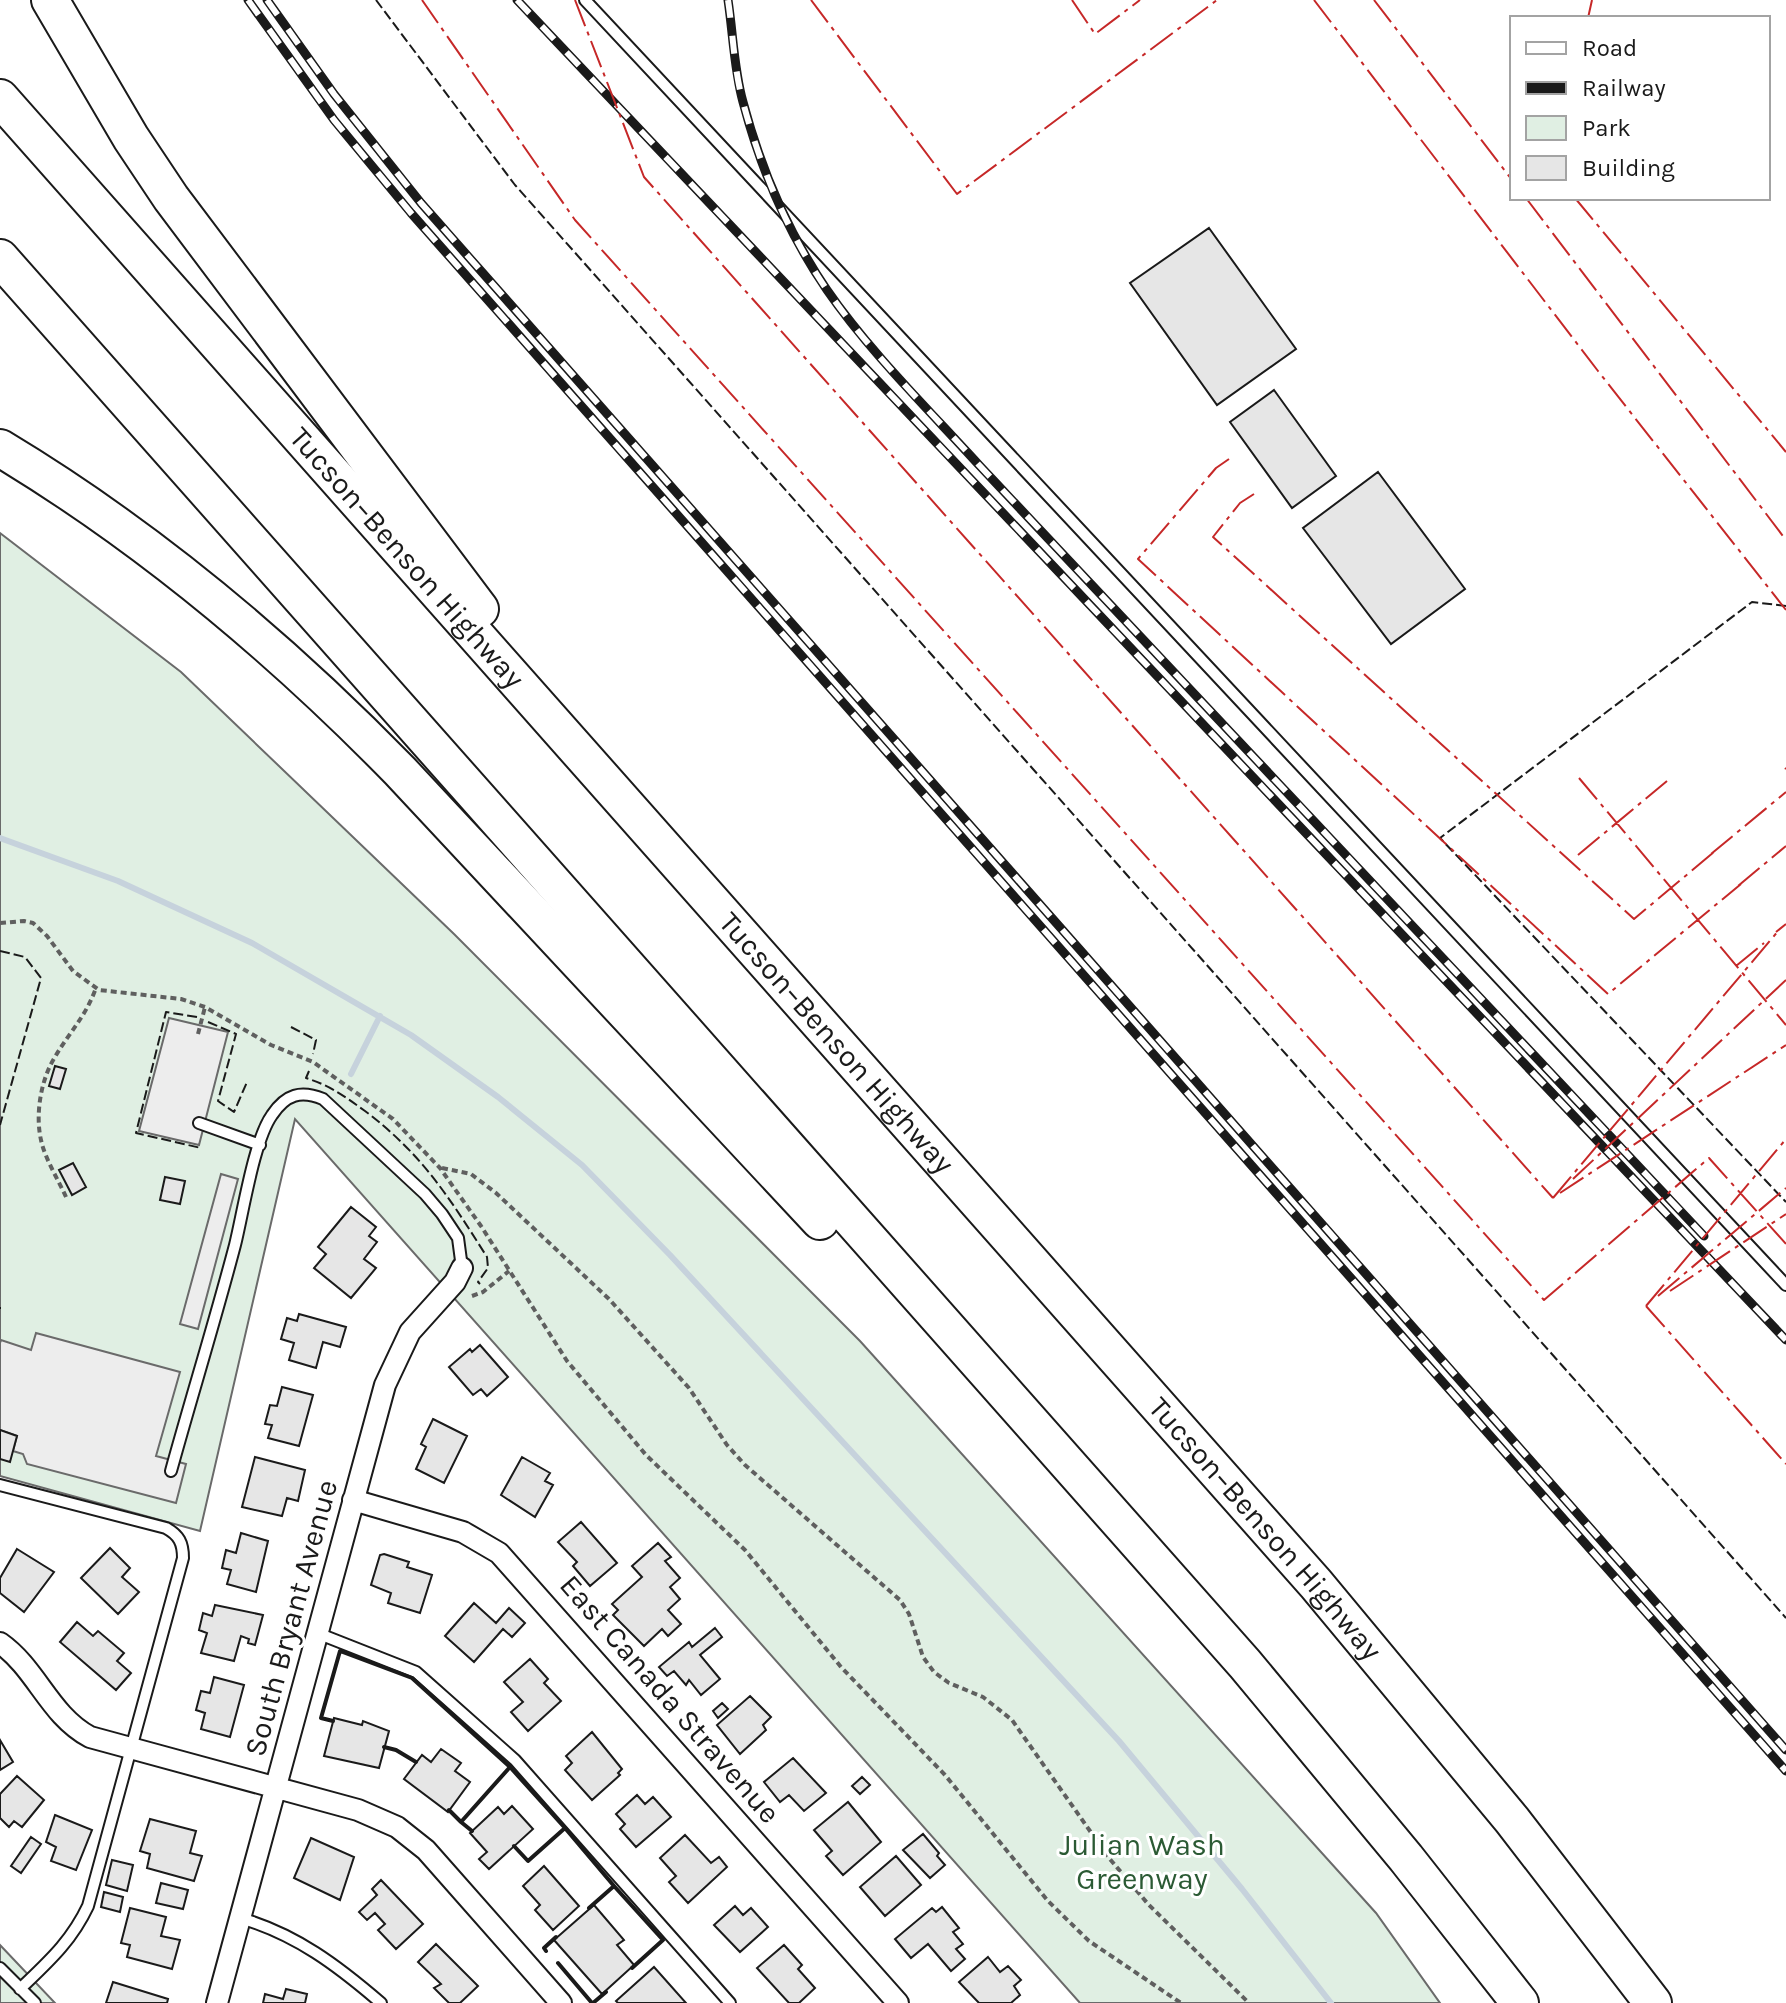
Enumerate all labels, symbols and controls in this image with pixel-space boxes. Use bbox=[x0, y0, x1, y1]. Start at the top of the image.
legend bbox=[1510, 16, 1770, 200]
text: Road bbox=[1582, 34, 1637, 62]
text: Railway bbox=[1582, 74, 1666, 102]
text: Park bbox=[1582, 114, 1631, 142]
text: Building bbox=[1582, 154, 1675, 182]
street label: Tucson–Benson Highway bbox=[282, 420, 532, 696]
street label: Tucson–Benson Highway bbox=[712, 905, 962, 1181]
street label: Tucson–Benson Highway bbox=[1141, 1390, 1390, 1667]
street label: South Bryant Avenue bbox=[237, 1476, 345, 1760]
street label: East Canada Stravenue bbox=[552, 1567, 788, 1831]
park label: Julian Wash Greenway bbox=[1059, 1827, 1225, 1897]

